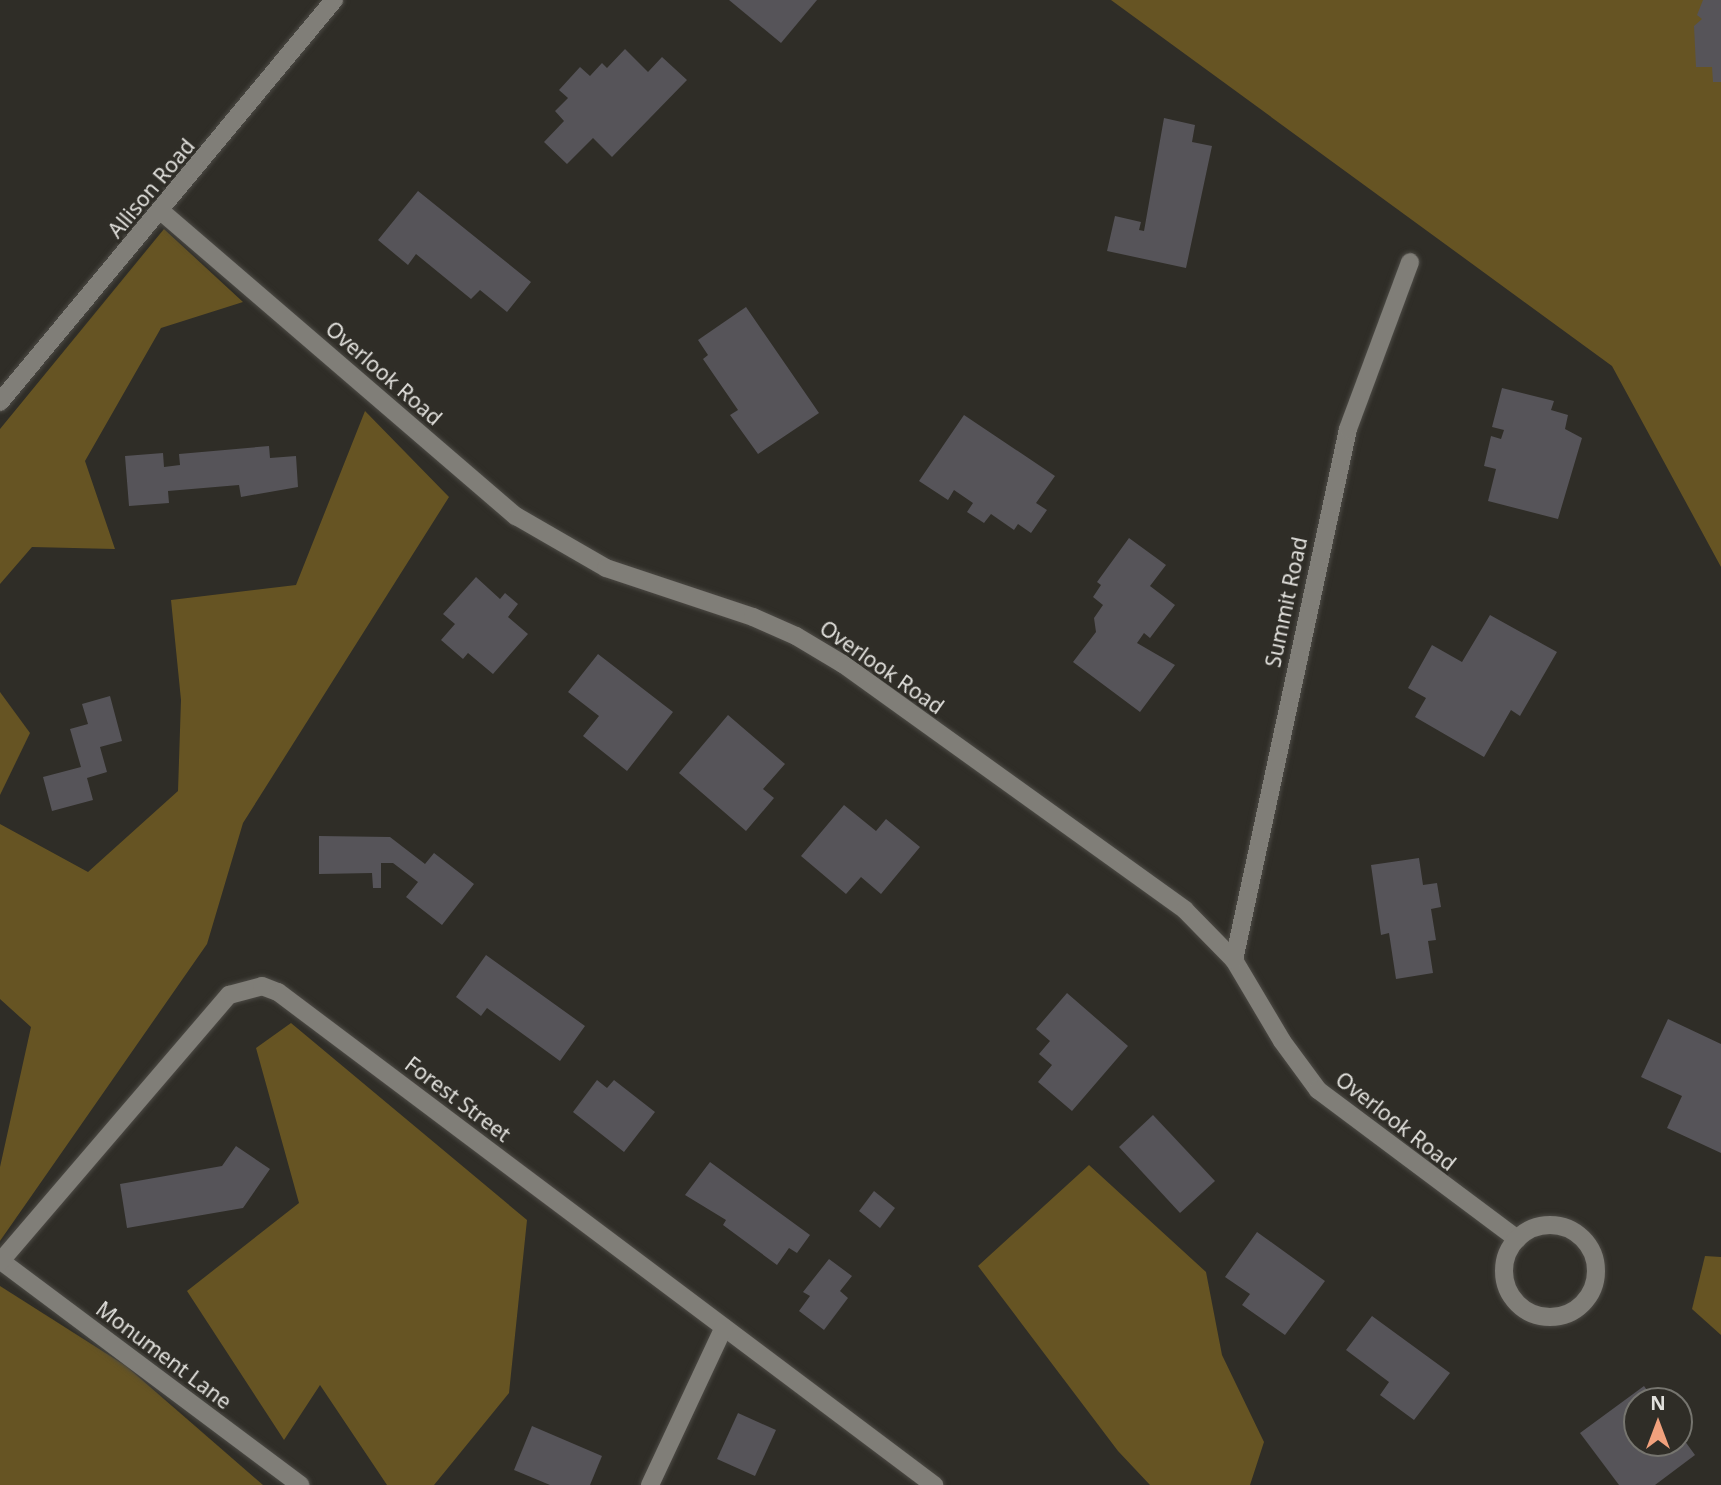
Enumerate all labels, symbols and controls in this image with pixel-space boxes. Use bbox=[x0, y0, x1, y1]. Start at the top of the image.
street label: Allison Road bbox=[102, 133, 200, 243]
street label: Overlook Road bbox=[321, 316, 447, 430]
street label: Summit Road bbox=[1260, 534, 1312, 670]
street label: Overlook Road bbox=[815, 615, 949, 719]
street label: Forest Street bbox=[400, 1051, 516, 1147]
street label: Overlook Road bbox=[1331, 1066, 1461, 1176]
street label: Monument Lane bbox=[91, 1296, 237, 1414]
north arrow bbox=[1623, 1387, 1693, 1457]
text: N bbox=[1650, 1390, 1666, 1416]

